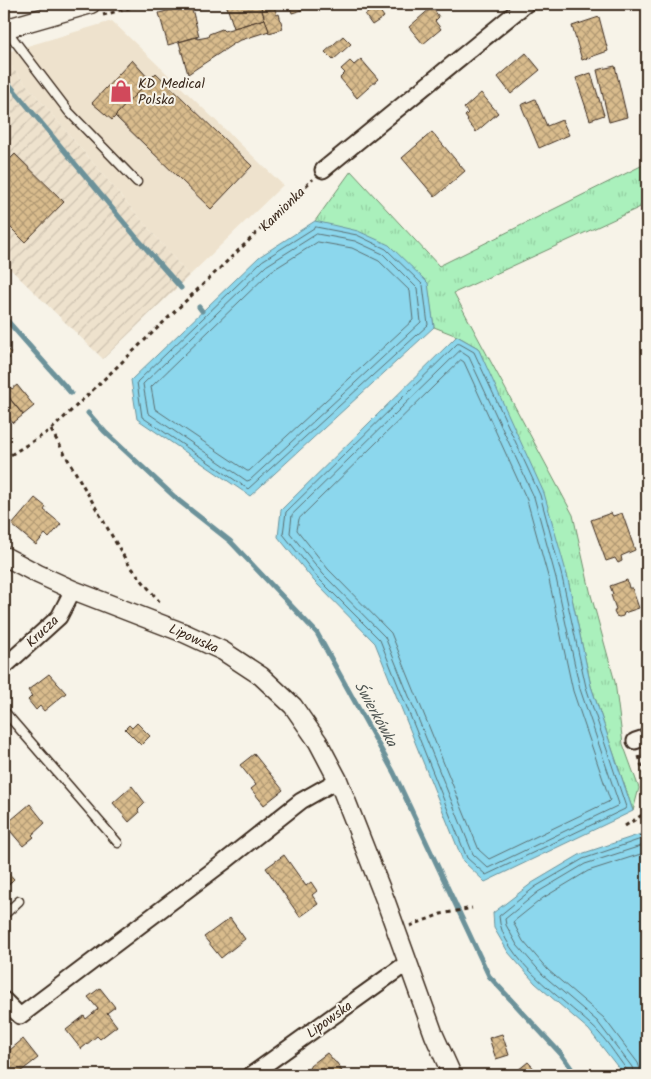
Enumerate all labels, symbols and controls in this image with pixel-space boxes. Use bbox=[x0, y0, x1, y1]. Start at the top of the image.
place label: KD Medical Polska bbox=[138, 73, 205, 111]
shop icon: KD Medical Polska bbox=[108, 78, 134, 104]
street label: Kamionka bbox=[255, 182, 311, 237]
street label: Krucza bbox=[21, 610, 64, 653]
street label: Lipowska bbox=[165, 618, 222, 660]
water label: Świerkówka bbox=[347, 678, 403, 752]
street label: Lipowska bbox=[302, 995, 357, 1044]

